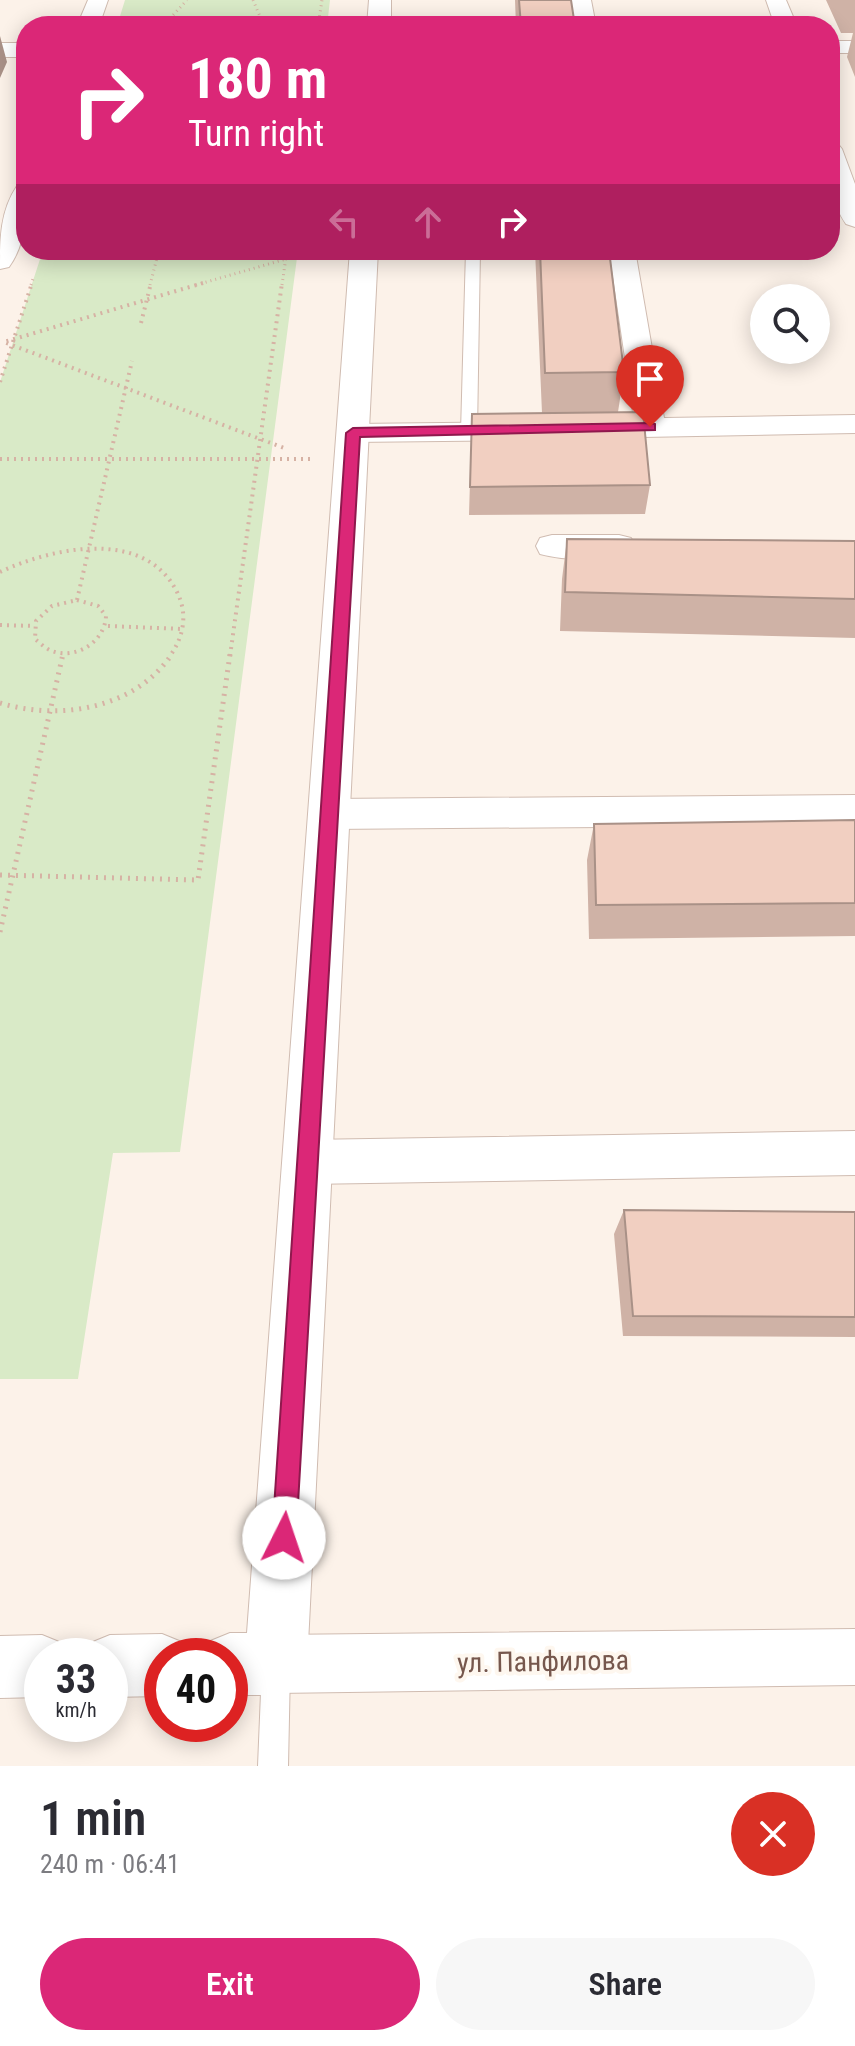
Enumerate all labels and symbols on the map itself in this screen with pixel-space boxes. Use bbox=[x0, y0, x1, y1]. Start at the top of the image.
pin bbox=[616, 345, 684, 427]
position arrow bbox=[242, 1496, 326, 1580]
speed limit sign: 40 bbox=[144, 1638, 248, 1742]
street label: ул. Панфилова bbox=[457, 1644, 629, 1679]

